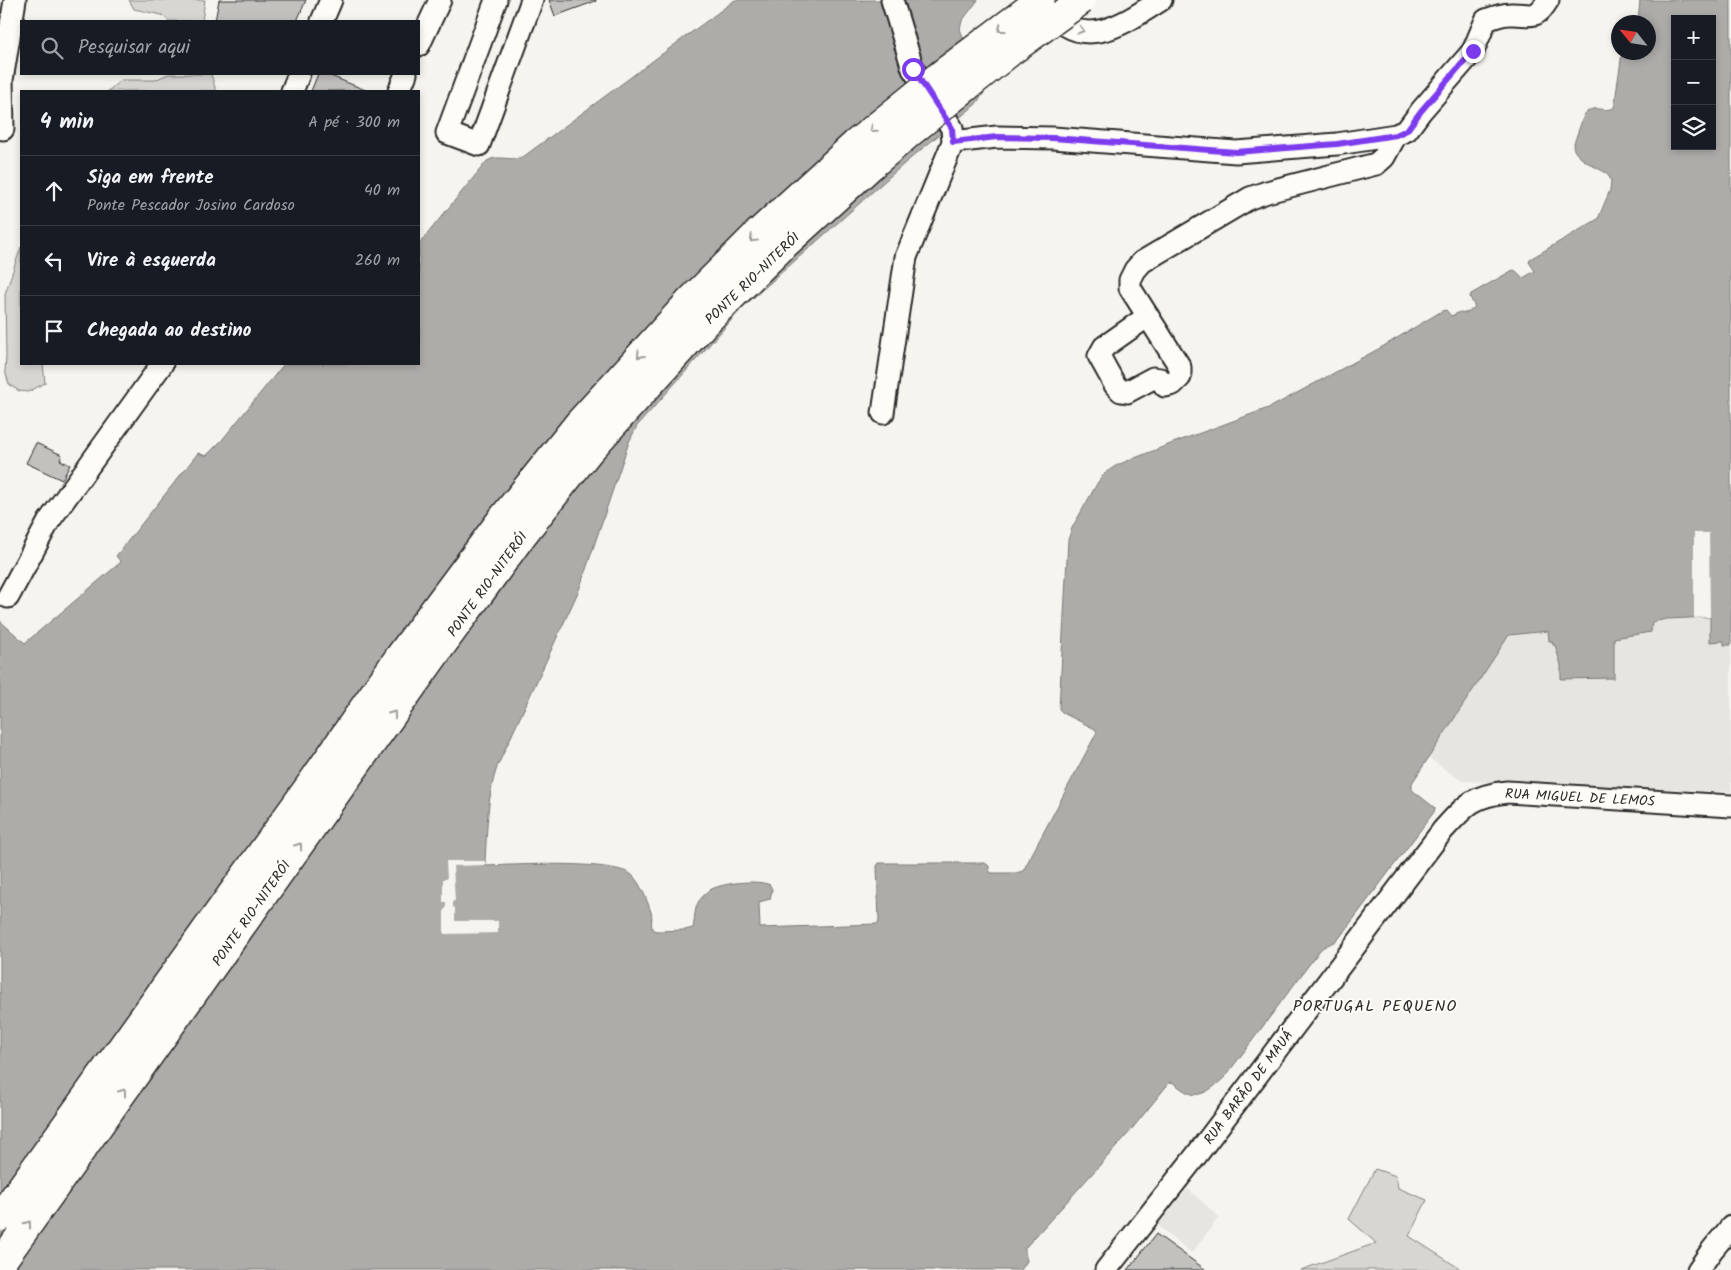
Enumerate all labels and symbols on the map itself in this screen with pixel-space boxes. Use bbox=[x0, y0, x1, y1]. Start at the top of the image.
north arrow bbox=[1611, 15, 1656, 60]
one-way arrow bbox=[998, 24, 1007, 32]
one-way arrow bbox=[1076, 24, 1085, 34]
route end bbox=[1462, 40, 1485, 63]
route start bbox=[902, 58, 925, 81]
one-way arrow bbox=[870, 124, 879, 132]
street label: PONTE RIO-NITERÓI bbox=[700, 227, 805, 330]
one-way arrow bbox=[750, 233, 759, 242]
one-way arrow bbox=[637, 350, 646, 359]
street label: PONTE RIO-NITERÓI bbox=[442, 528, 533, 642]
one-way arrow bbox=[387, 710, 396, 720]
street label: RUA MIGUEL DE LEMOS bbox=[1504, 783, 1656, 813]
one-way arrow bbox=[293, 842, 302, 852]
street label: PONTE RIO-NITERÓI bbox=[207, 856, 297, 971]
district label: PORTUGAL PEQUENO bbox=[1293, 994, 1457, 1019]
street label: RUA BARÃO DE MAUÁ bbox=[1198, 1026, 1299, 1149]
one-way arrow bbox=[117, 1088, 126, 1098]
one-way arrow bbox=[22, 1220, 31, 1230]

